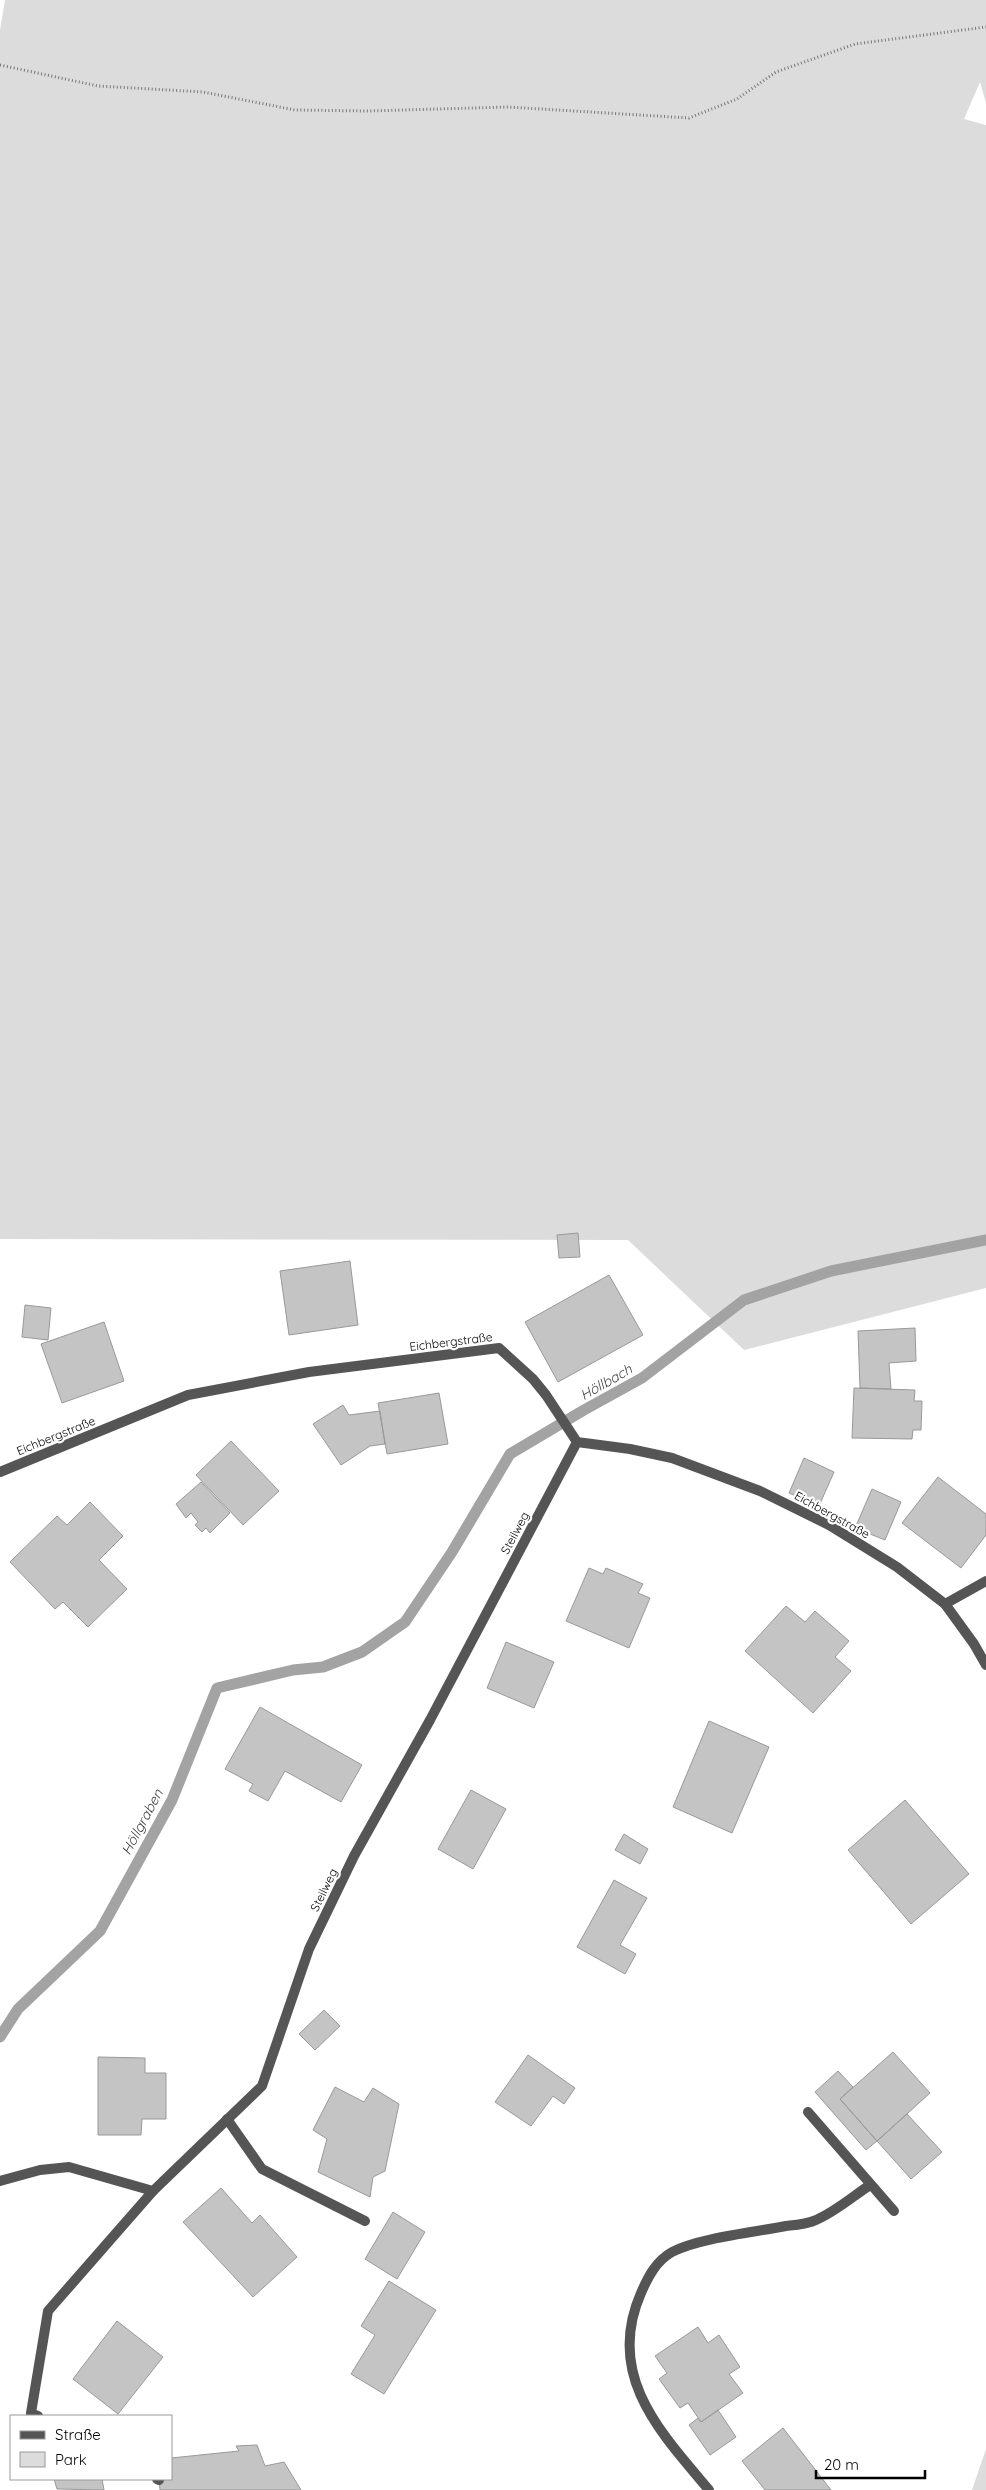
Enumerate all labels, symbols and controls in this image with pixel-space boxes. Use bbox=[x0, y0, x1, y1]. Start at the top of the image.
street label: Eichbergstraße bbox=[408, 1329, 494, 1354]
water label: Höllbach bbox=[577, 1359, 636, 1404]
street label: Eichbergstraße bbox=[14, 1413, 98, 1458]
street label: Eichbergstraße bbox=[792, 1488, 873, 1542]
street label: Steilweg bbox=[497, 1509, 532, 1557]
water label: Höllgraben bbox=[117, 1785, 167, 1858]
street label: Steilweg bbox=[307, 1866, 340, 1914]
legend bbox=[10, 2415, 172, 2480]
text: Straße bbox=[55, 2425, 101, 2444]
scale bar bbox=[816, 2448, 925, 2480]
text: Park bbox=[55, 2450, 87, 2469]
text: 20 m bbox=[824, 2455, 859, 2474]

